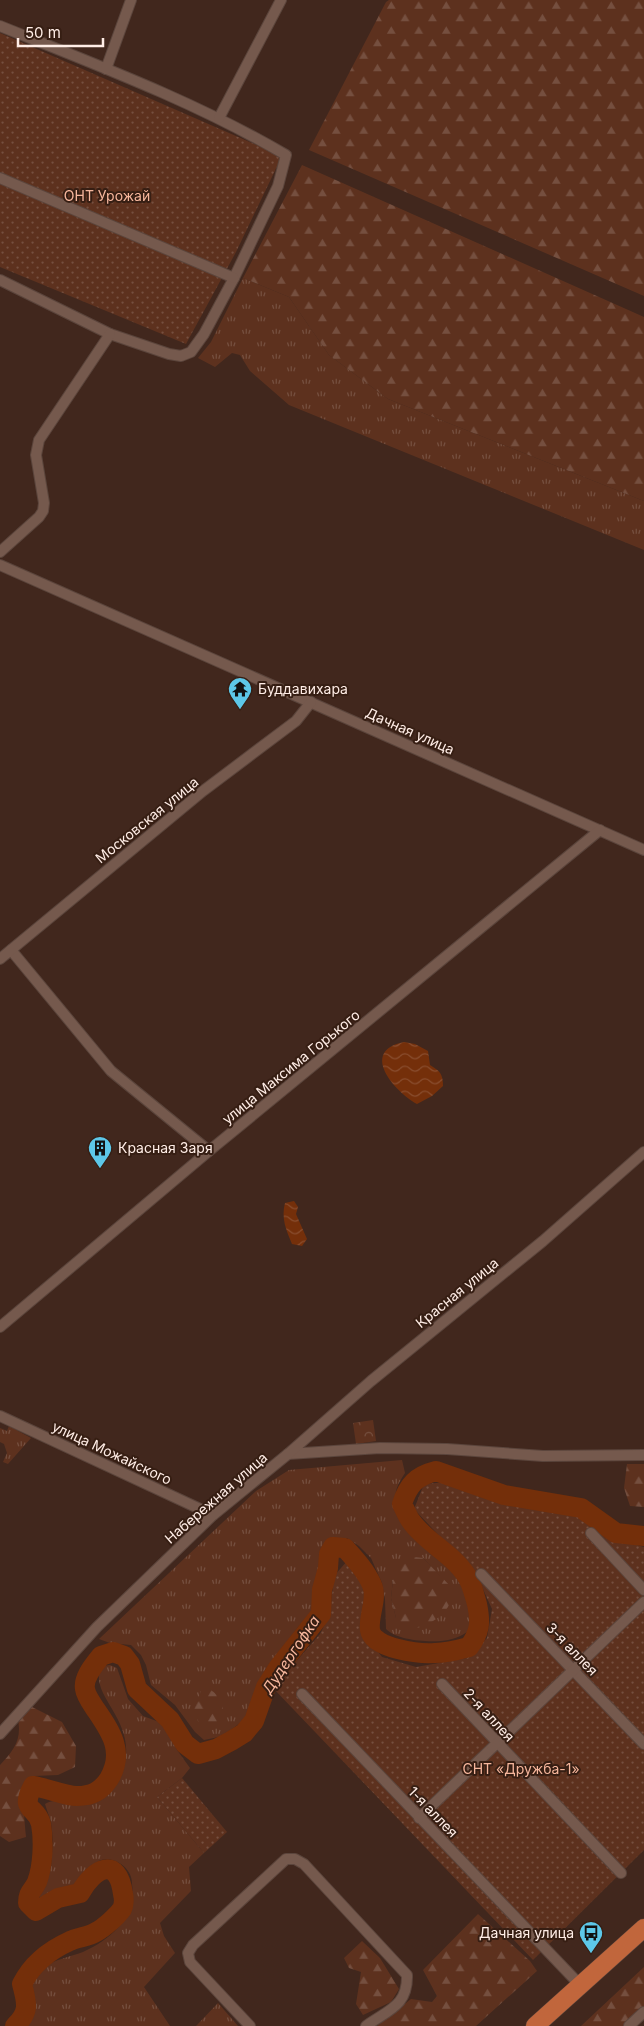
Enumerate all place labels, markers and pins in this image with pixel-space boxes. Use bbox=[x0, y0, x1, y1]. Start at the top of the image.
temple icon: Буддавихара bbox=[227, 676, 253, 710]
place label: Буддавихара bbox=[258, 680, 348, 697]
building icon: Красная Заря bbox=[87, 1135, 113, 1169]
place label: Красная Заря bbox=[118, 1139, 213, 1156]
bus stop icon: Дачная улица bbox=[578, 1920, 604, 1954]
place label: Дачная улица bbox=[479, 1924, 574, 1941]

